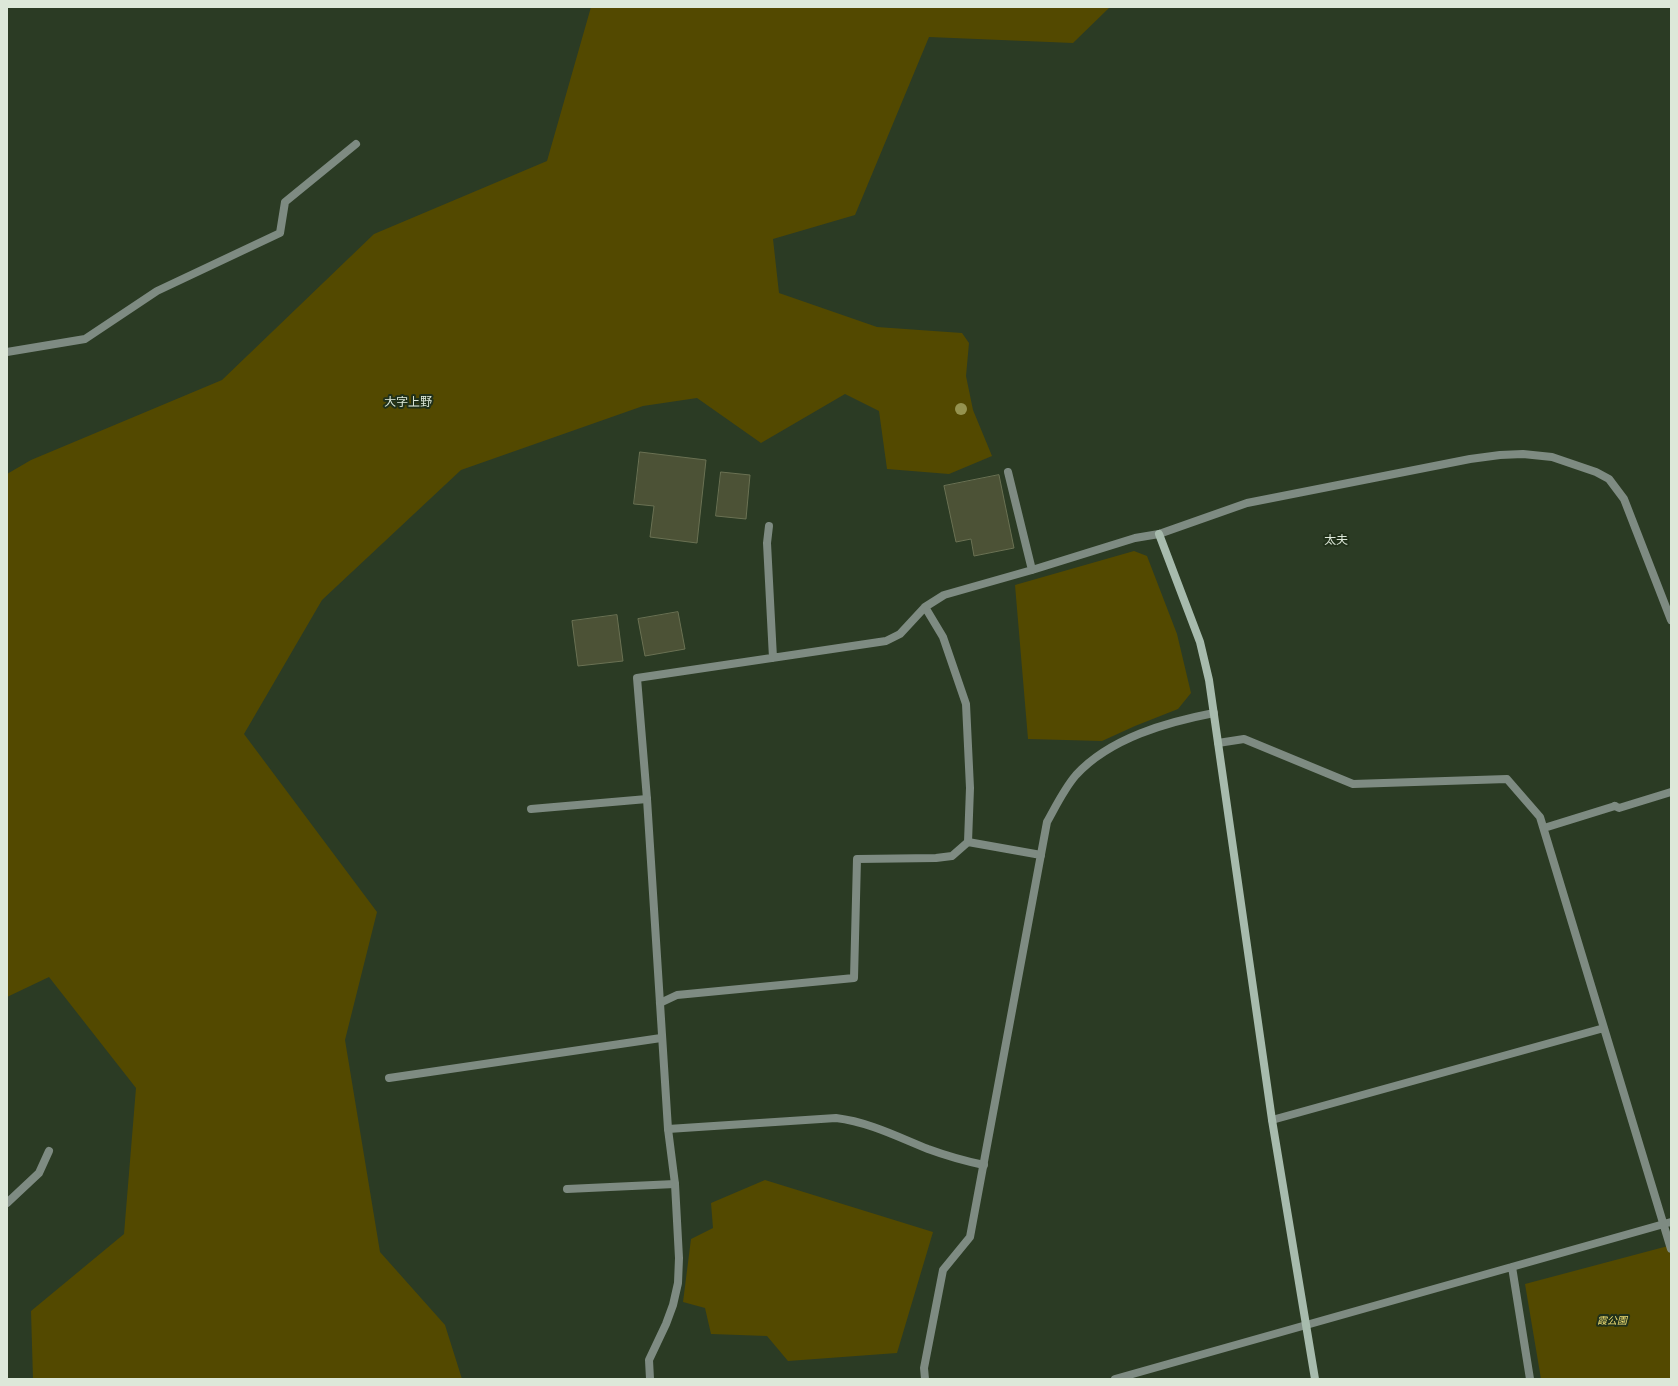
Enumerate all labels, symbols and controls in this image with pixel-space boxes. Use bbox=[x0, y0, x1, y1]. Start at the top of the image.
district label: 大字上野 bbox=[384, 396, 432, 410]
district label: 太夫 bbox=[1324, 534, 1348, 548]
park label: 霞公園 bbox=[1597, 1315, 1627, 1327]

